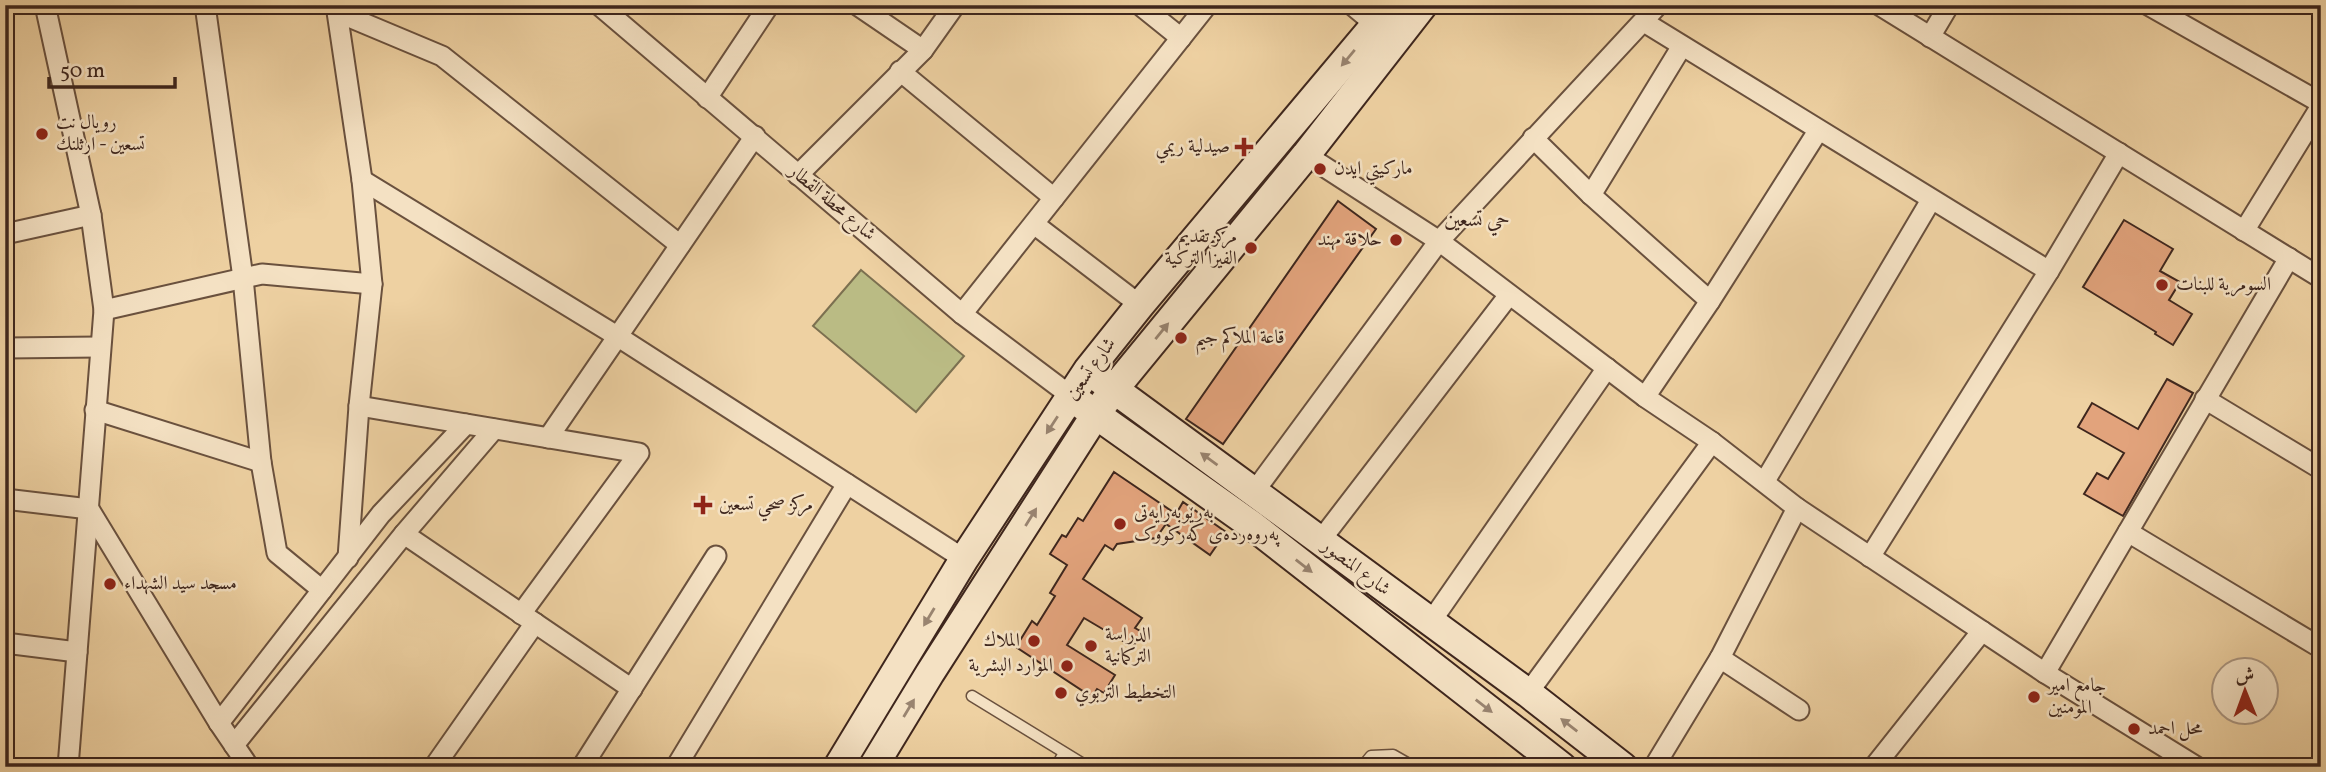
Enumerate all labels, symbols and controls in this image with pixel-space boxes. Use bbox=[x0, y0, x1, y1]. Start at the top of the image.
scale bar bbox=[49, 46, 175, 90]
one-way arrow bbox=[1340, 49, 1356, 67]
text: 50 m bbox=[60, 57, 105, 86]
place label: رويال نت تسعين - ارثلنك bbox=[56, 110, 145, 158]
marker: رويال نت تسعين - ارثلنك bbox=[34, 126, 50, 142]
place label: صيدلية ريمي bbox=[1156, 134, 1230, 164]
marker: صيدلية ريمي bbox=[1236, 139, 1252, 155]
place label: ماركيتي ايدن bbox=[1334, 156, 1413, 186]
street label: شارع محطة القطار bbox=[781, 157, 881, 248]
marker: ماركيتي ايدن bbox=[1312, 161, 1328, 177]
district label: حي تسعين bbox=[1444, 206, 1510, 236]
place label: مركز تقديم الفيزا التركية bbox=[1165, 224, 1237, 272]
place label: حلاقة مهند bbox=[1317, 227, 1382, 253]
marker: حلاقة مهند bbox=[1388, 232, 1404, 248]
marker: مركز تقديم الفيزا التركية bbox=[1243, 240, 1259, 256]
place label: السومرية للبنات bbox=[2176, 272, 2271, 298]
marker: السومرية للبنات bbox=[2154, 277, 2170, 293]
one-way arrow bbox=[1154, 322, 1170, 340]
place label: قاعة الملاكم جيم bbox=[1195, 325, 1285, 356]
marker: قاعة الملاكم جيم bbox=[1173, 330, 1189, 346]
street label: شارع تسعين bbox=[1059, 332, 1123, 406]
one-way arrow bbox=[1045, 415, 1058, 435]
one-way arrow bbox=[1200, 452, 1218, 466]
place label: مركز صحي تسعين bbox=[719, 492, 813, 522]
marker: مركز صحي تسعين bbox=[693, 495, 713, 515]
place label: بەڕێوبەرایەتی پەروەردەی کەرکووک bbox=[1134, 500, 1281, 548]
one-way arrow bbox=[1025, 507, 1038, 526]
marker: بەڕێوبەرایەتی پەروەردەی کەرکووک bbox=[1112, 516, 1128, 532]
street label: شارع المنصور bbox=[1314, 532, 1396, 603]
one-way arrow bbox=[1295, 558, 1313, 573]
place label: مسجد سيد الشهداء bbox=[124, 571, 237, 597]
marker: مسجد سيد الشهداء bbox=[102, 576, 118, 592]
one-way arrow bbox=[923, 607, 935, 626]
place label: الدراسة التركمانية bbox=[1105, 622, 1151, 670]
place label: الملاك bbox=[984, 628, 1020, 654]
marker: الملاك bbox=[1026, 633, 1042, 649]
marker: الدراسة التركمانية bbox=[1083, 638, 1099, 654]
place label: الموارد البشرية bbox=[969, 653, 1053, 679]
north arrow bbox=[2210, 656, 2280, 726]
marker: الموارد البشرية bbox=[1059, 658, 1075, 674]
text: ش bbox=[2235, 663, 2254, 689]
place label: جامع امير المومنين bbox=[2046, 673, 2106, 721]
place label: التخطيط التربوي bbox=[1075, 680, 1176, 707]
marker: التخطيط التربوي bbox=[1053, 685, 1069, 701]
marker: جامع امير المومنين bbox=[2026, 689, 2042, 705]
one-way arrow bbox=[1474, 698, 1492, 713]
one-way arrow bbox=[902, 699, 915, 718]
place label: محل احمد bbox=[2148, 716, 2203, 742]
one-way arrow bbox=[1561, 718, 1579, 733]
marker: محل احمد bbox=[2126, 721, 2142, 737]

